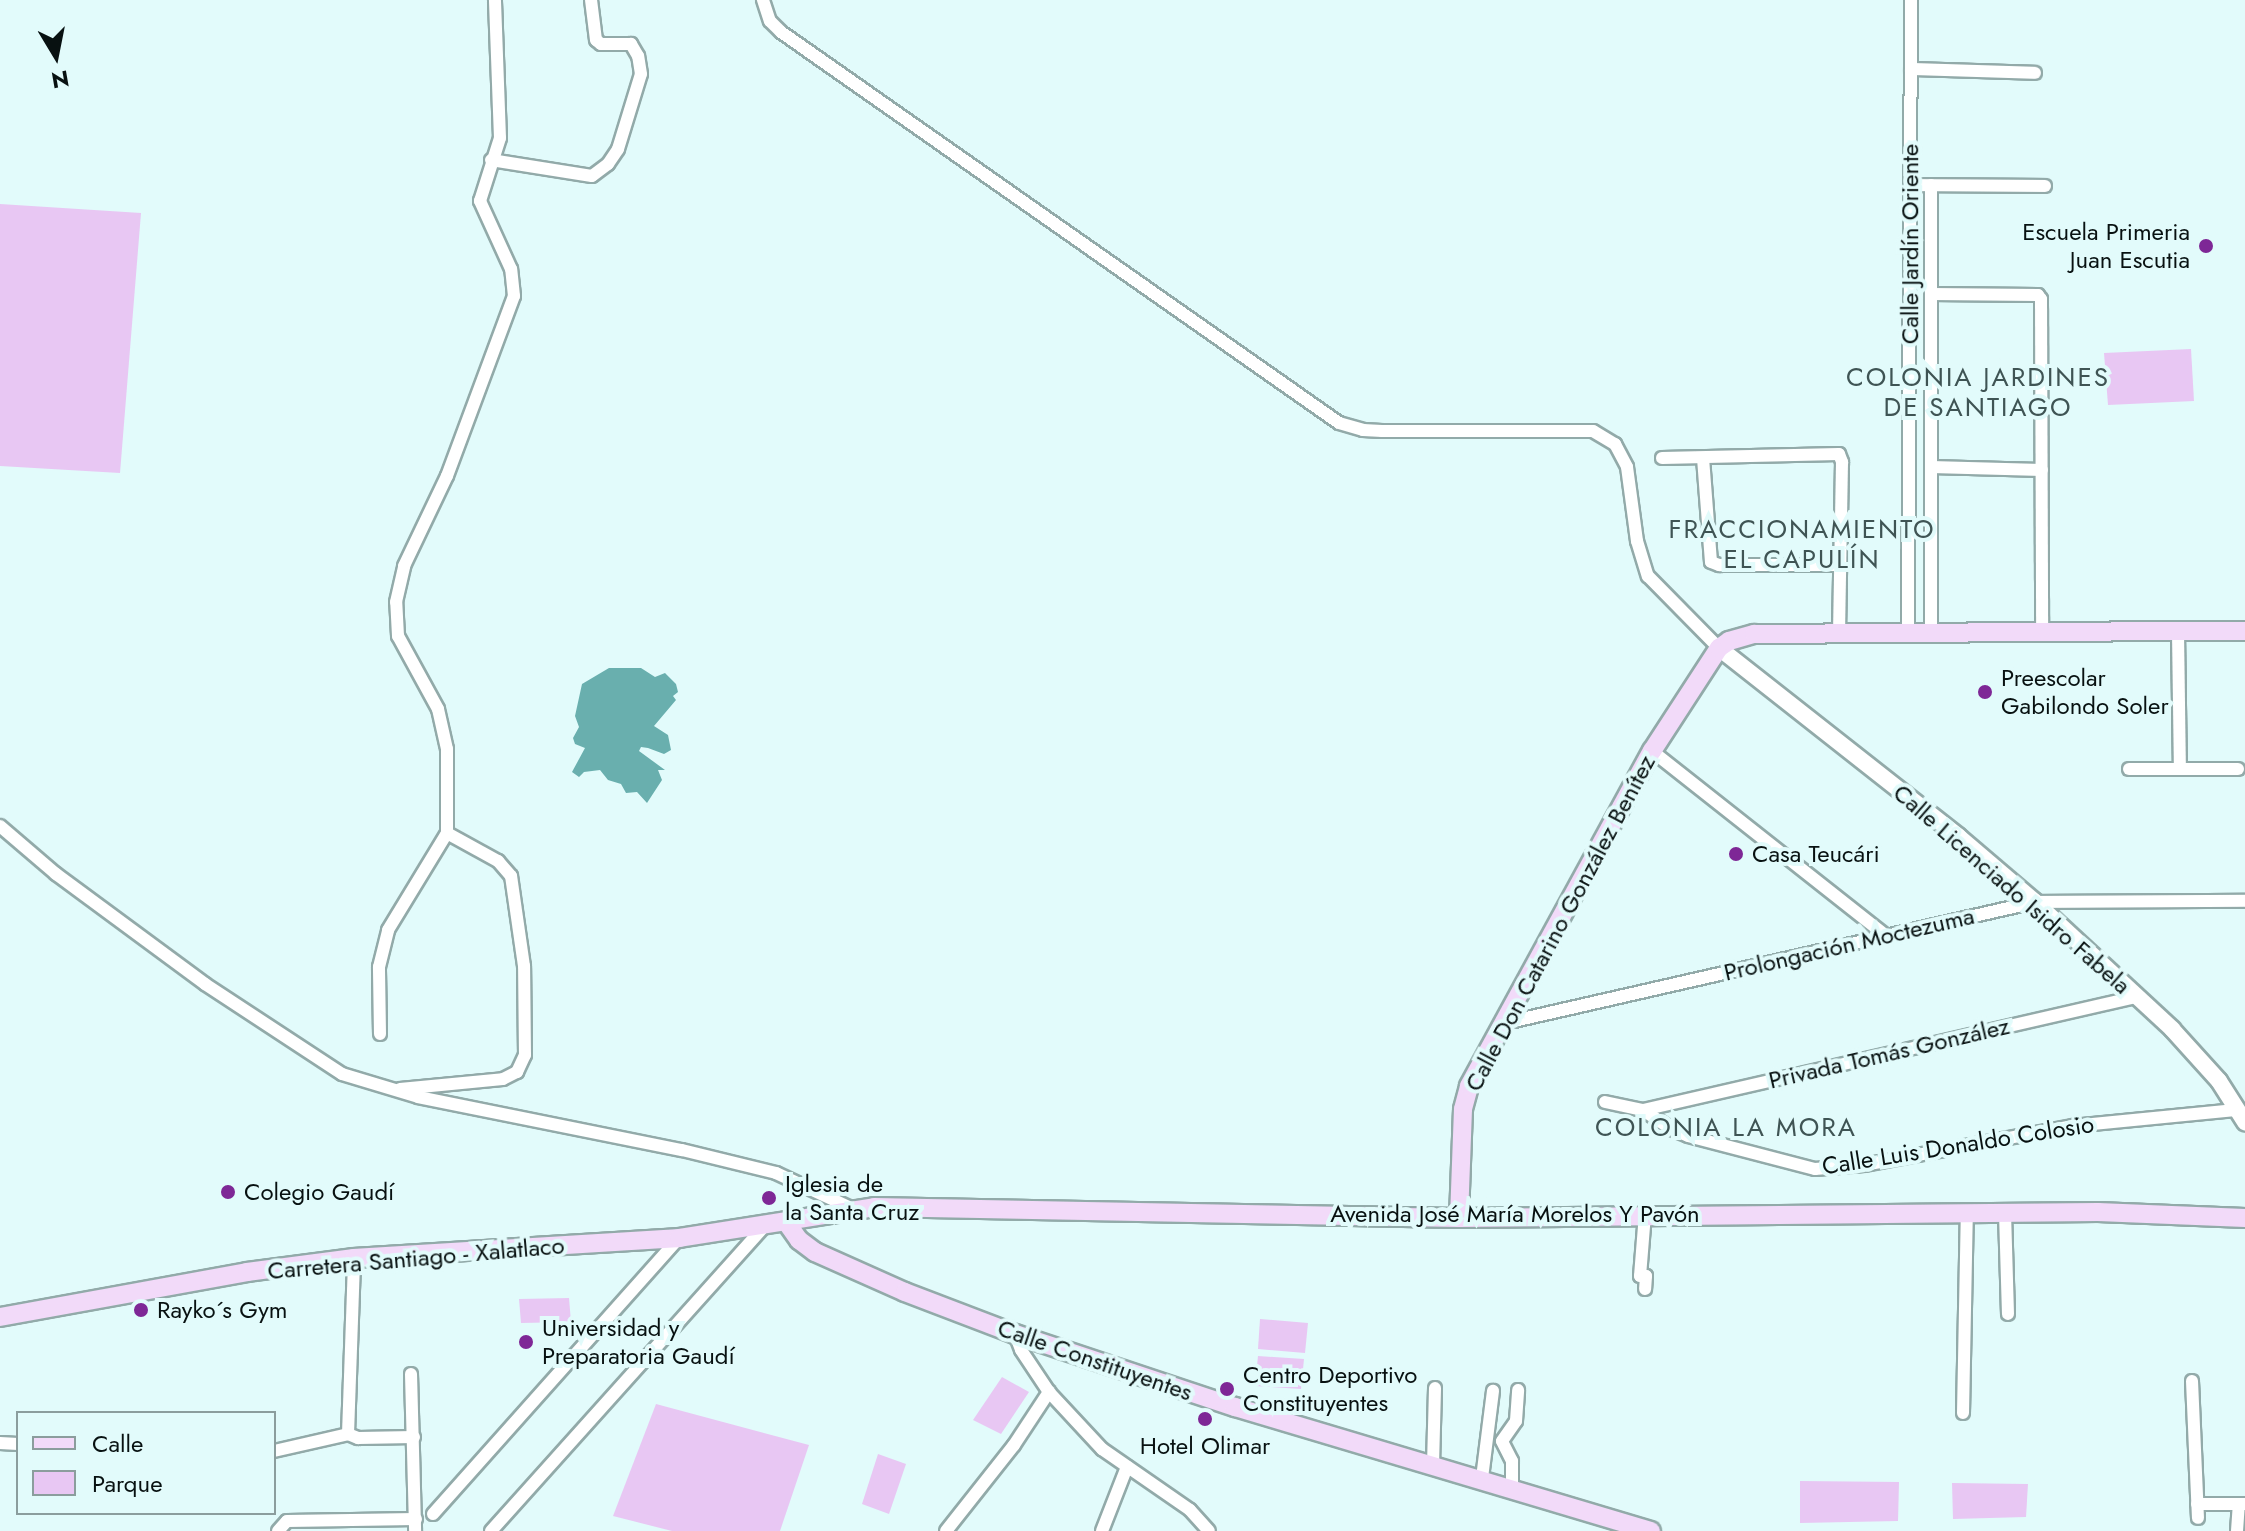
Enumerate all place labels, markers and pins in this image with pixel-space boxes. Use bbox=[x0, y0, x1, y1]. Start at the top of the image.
place label: Escuela Primeria Juan Escutia bbox=[2022, 218, 2190, 274]
marker: Escuela Primeria Juan Escutia bbox=[2197, 237, 2215, 255]
place label: Preescolar Gabilondo Soler bbox=[2001, 664, 2169, 720]
marker: Preescolar Gabilondo Soler bbox=[1976, 683, 1994, 701]
place label: Casa Teucári bbox=[1752, 840, 1880, 868]
marker: Casa Teucári bbox=[1727, 845, 1745, 863]
place label: Iglesia de la Santa Cruz bbox=[785, 1170, 919, 1226]
place label: Colegio Gaudí bbox=[244, 1178, 394, 1206]
marker: Colegio Gaudí bbox=[219, 1183, 237, 1201]
marker: Iglesia de la Santa Cruz bbox=[760, 1189, 778, 1207]
place label: Rayko´s Gym bbox=[157, 1296, 287, 1324]
marker: Rayko´s Gym bbox=[132, 1301, 150, 1319]
place label: Universidad y Preparatoria Gaudí bbox=[542, 1314, 735, 1370]
marker: Universidad y Preparatoria Gaudí bbox=[517, 1333, 535, 1351]
place label: Centro Deportivo Constituyentes bbox=[1243, 1361, 1417, 1417]
marker: Centro Deportivo Constituyentes bbox=[1218, 1380, 1236, 1398]
marker: Hotel Olimar bbox=[1196, 1410, 1214, 1428]
place label: Hotel Olimar bbox=[1140, 1432, 1270, 1460]

